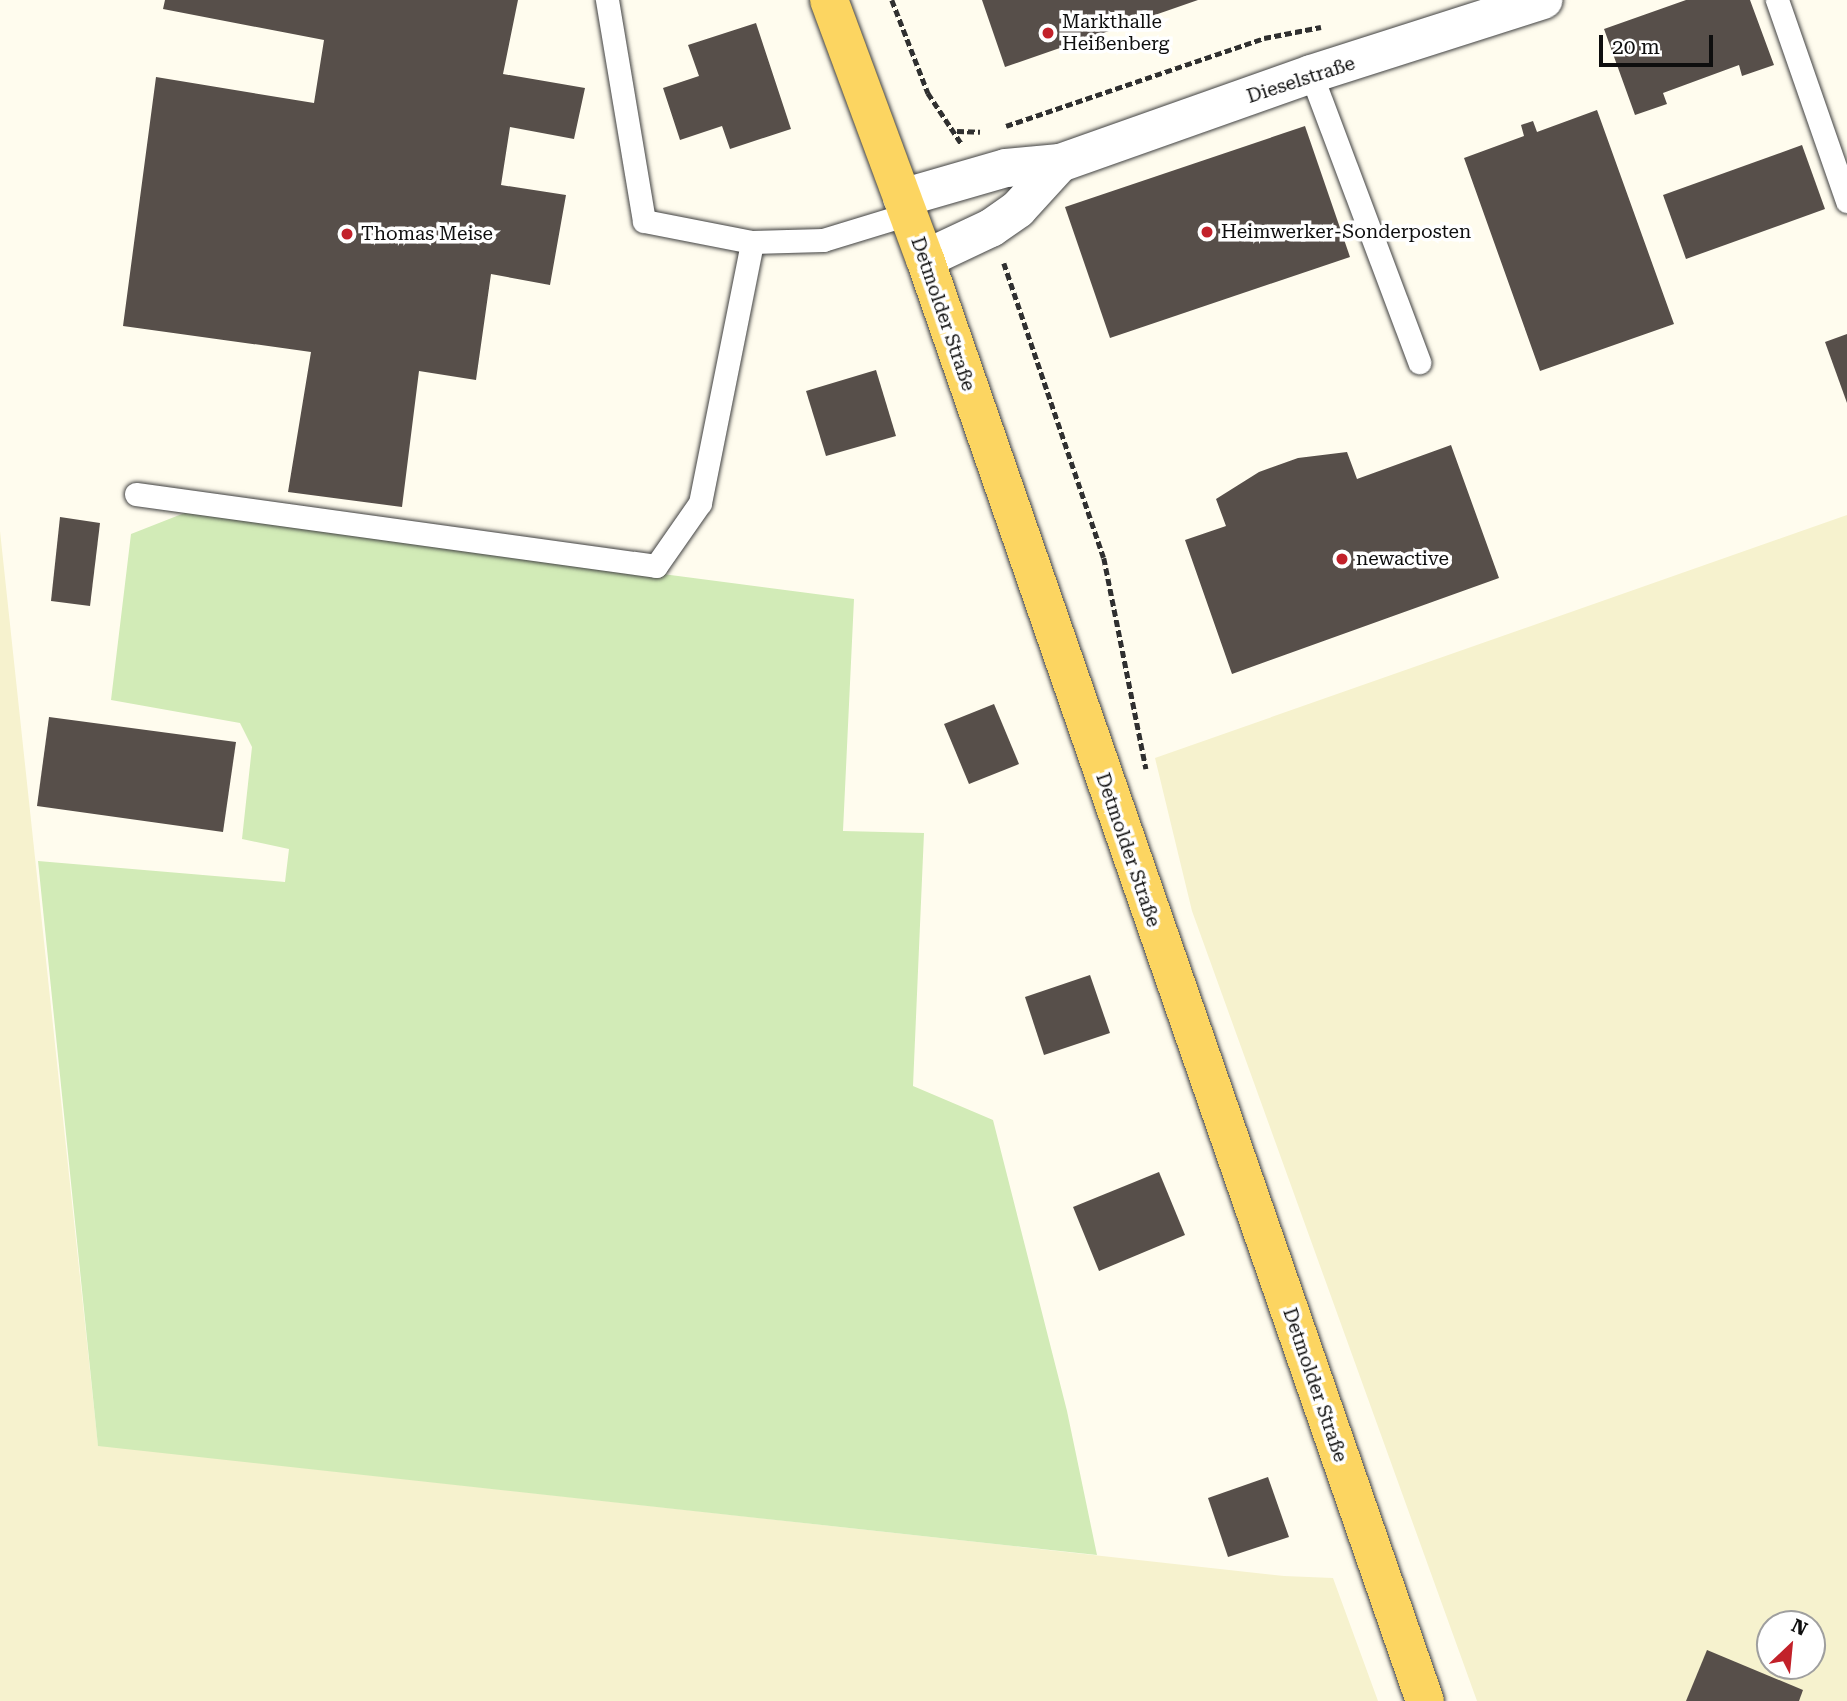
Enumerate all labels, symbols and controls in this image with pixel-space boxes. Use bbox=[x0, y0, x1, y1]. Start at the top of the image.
place label: Markthalle Heißenberg bbox=[1062, 11, 1169, 55]
scale bar bbox=[1602, 21, 1716, 65]
marker: Markthalle Heißenberg bbox=[1040, 25, 1056, 41]
text: 20 m bbox=[1612, 35, 1660, 59]
street label: Dieselstraße bbox=[1244, 52, 1358, 108]
place label: Heimwerker-Sonderposten bbox=[1221, 221, 1471, 243]
place label: Thomas Meise bbox=[361, 223, 493, 245]
marker: Heimwerker-Sonderposten bbox=[1199, 224, 1215, 240]
marker: Thomas Meise bbox=[339, 226, 355, 242]
street label: Detmolder Straße bbox=[906, 234, 980, 394]
place label: newactive bbox=[1356, 548, 1449, 570]
marker: newactive bbox=[1334, 551, 1350, 567]
street label: Detmolder Straße bbox=[1091, 770, 1165, 930]
street label: Detmolder Straße bbox=[1278, 1305, 1352, 1465]
north arrow bbox=[1756, 1610, 1826, 1680]
text: N bbox=[1788, 1614, 1811, 1641]

